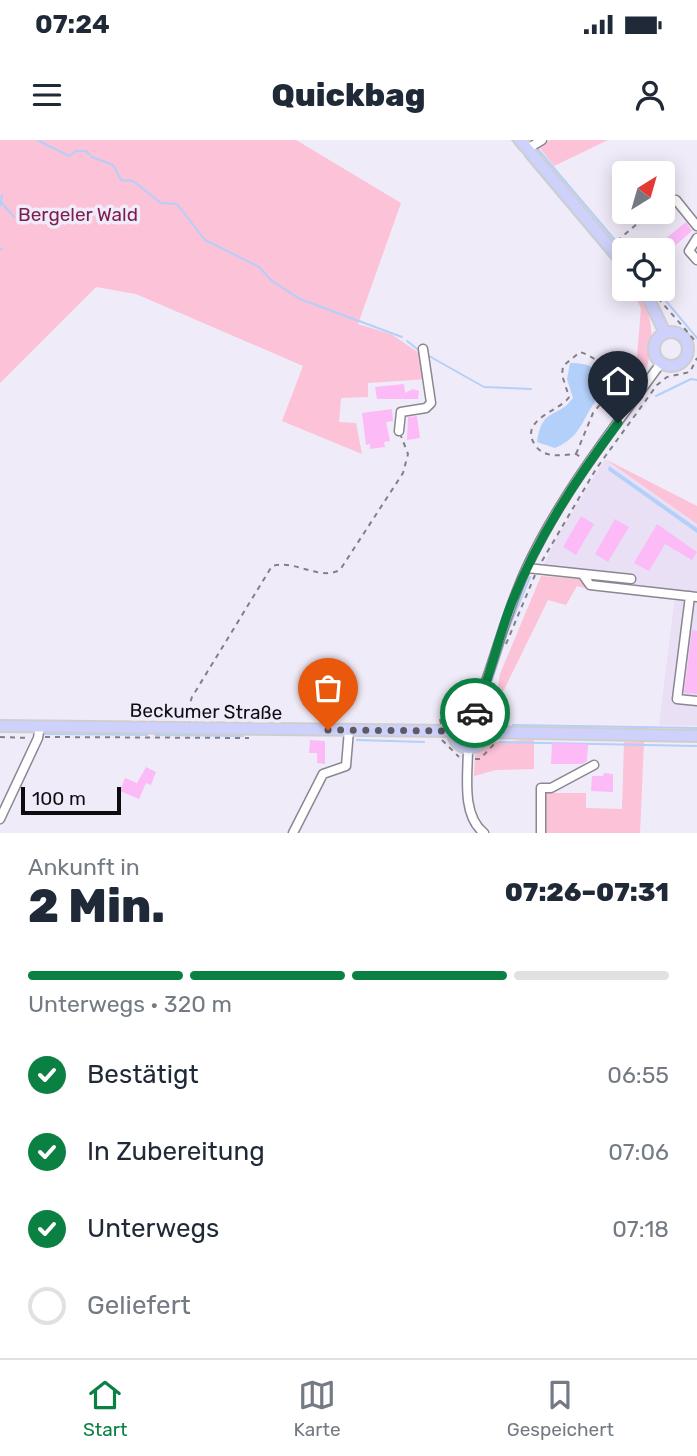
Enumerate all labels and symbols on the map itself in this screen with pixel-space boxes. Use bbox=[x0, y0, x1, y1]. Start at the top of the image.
north arrow bbox=[612, 161, 676, 224]
park label: Bergeler Wald bbox=[18, 203, 138, 226]
pin bbox=[588, 351, 648, 423]
pin bbox=[298, 658, 358, 730]
courier bbox=[440, 678, 510, 748]
street label: Beckumer Straße bbox=[129, 699, 283, 724]
scale bar bbox=[21, 784, 121, 816]

